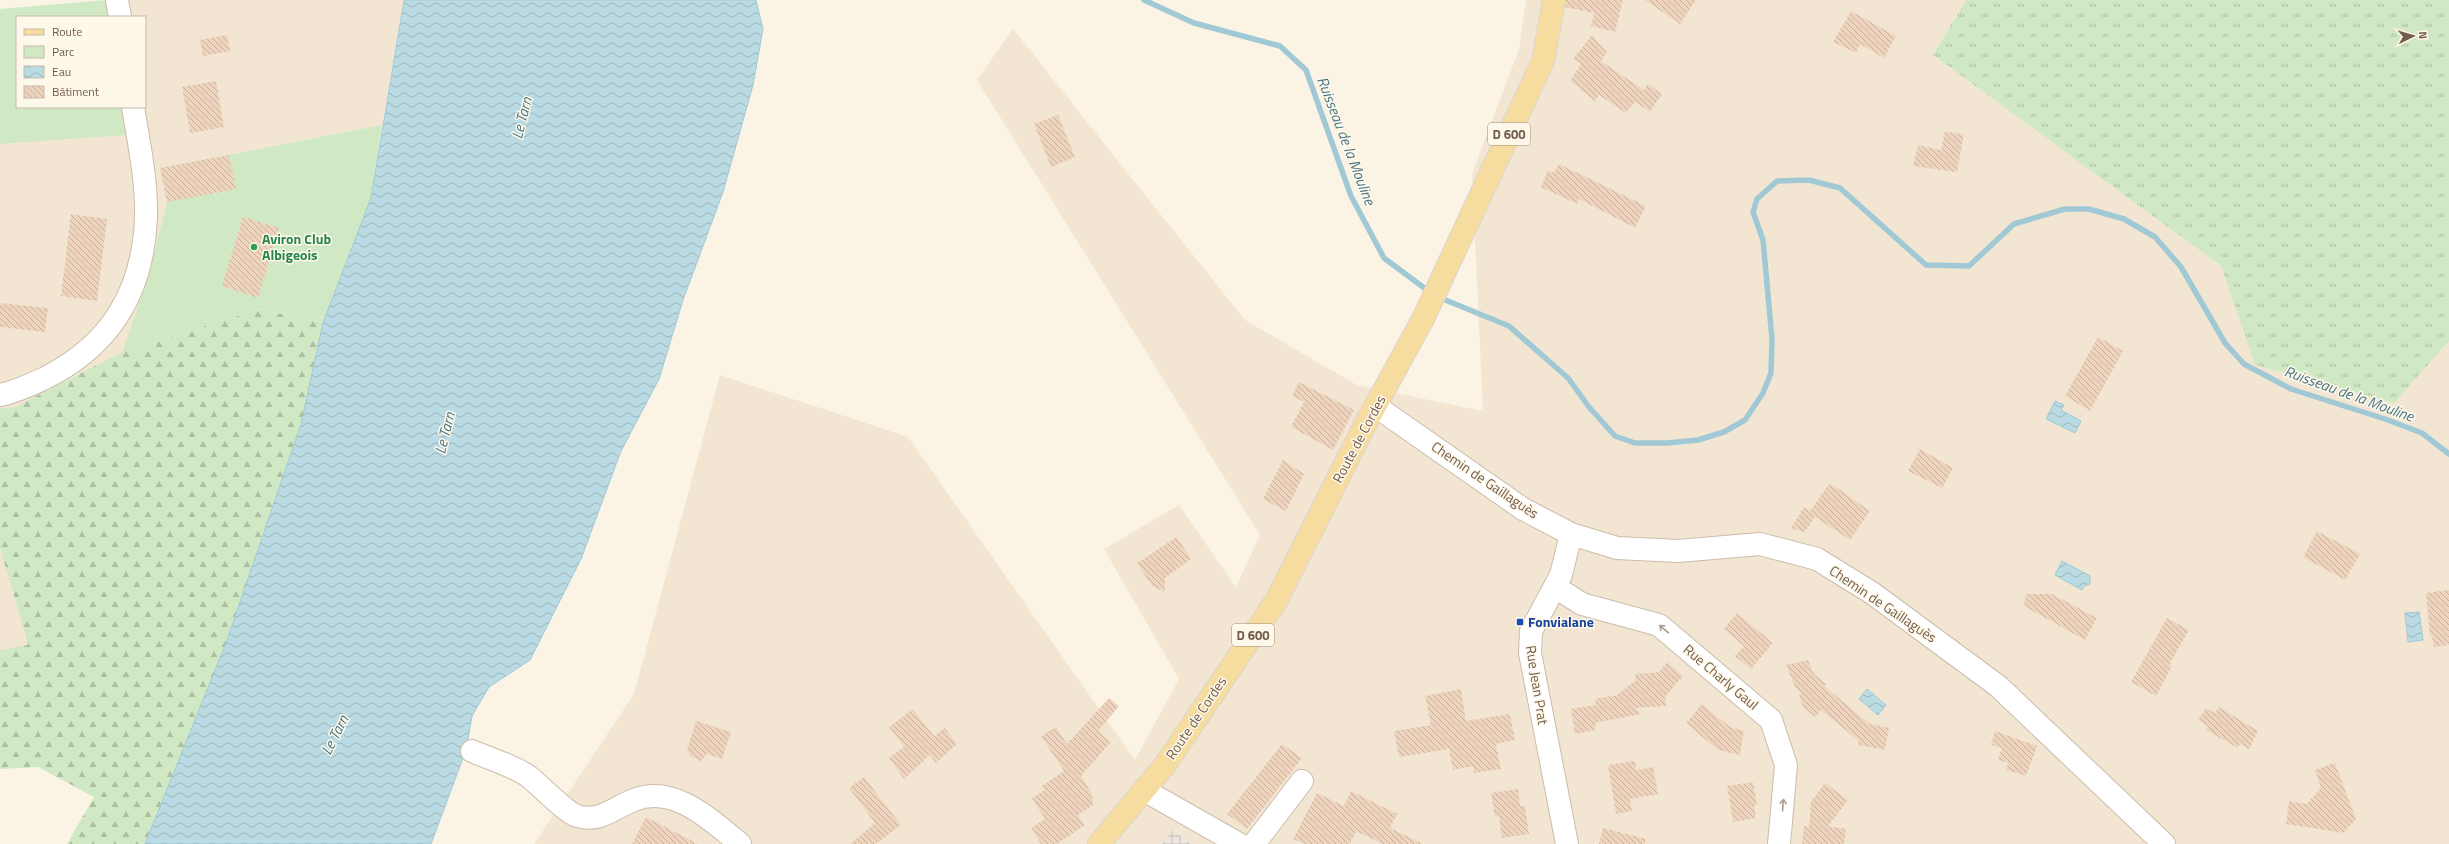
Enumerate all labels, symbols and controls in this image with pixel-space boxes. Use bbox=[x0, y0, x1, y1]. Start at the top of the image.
legend bbox=[16, 16, 146, 108]
north arrow bbox=[2393, 16, 2433, 56]
text: Route bbox=[52, 22, 82, 41]
text: N bbox=[2415, 31, 2431, 40]
text: Parc bbox=[52, 42, 74, 61]
text: Eau bbox=[52, 62, 71, 81]
water label: Ruisseau de la Mouline bbox=[1311, 73, 1382, 209]
text: Bâtiment bbox=[52, 82, 100, 101]
water label: Le Tarn bbox=[505, 94, 538, 141]
road number: D 600 bbox=[1488, 123, 1530, 145]
place label: Aviron Club Albigeois bbox=[262, 228, 331, 265]
marker: Aviron Club Albigeois bbox=[249, 242, 259, 252]
water label: Ruisseau de la Mouline bbox=[2281, 359, 2418, 428]
street label: Route de Cordes bbox=[1327, 391, 1390, 486]
water label: Le Tarn bbox=[428, 409, 461, 456]
street label: Chemin de Gaillaguès bbox=[1427, 436, 1543, 523]
street label: Chemin de Gaillaguès bbox=[1825, 560, 1941, 647]
place label: Fonvialane bbox=[1528, 611, 1594, 632]
marker: Fonvialane bbox=[1515, 617, 1525, 627]
road number: D 600 bbox=[1232, 624, 1274, 646]
one-way arrow bbox=[1659, 625, 1670, 634]
street label: Rue Charly Gaul bbox=[1679, 639, 1764, 714]
street label: Rue Jean Prat bbox=[1521, 644, 1554, 726]
street label: Route de Cordes bbox=[1160, 672, 1231, 764]
water label: Le Tarn bbox=[315, 710, 355, 759]
one-way arrow bbox=[1779, 799, 1786, 812]

